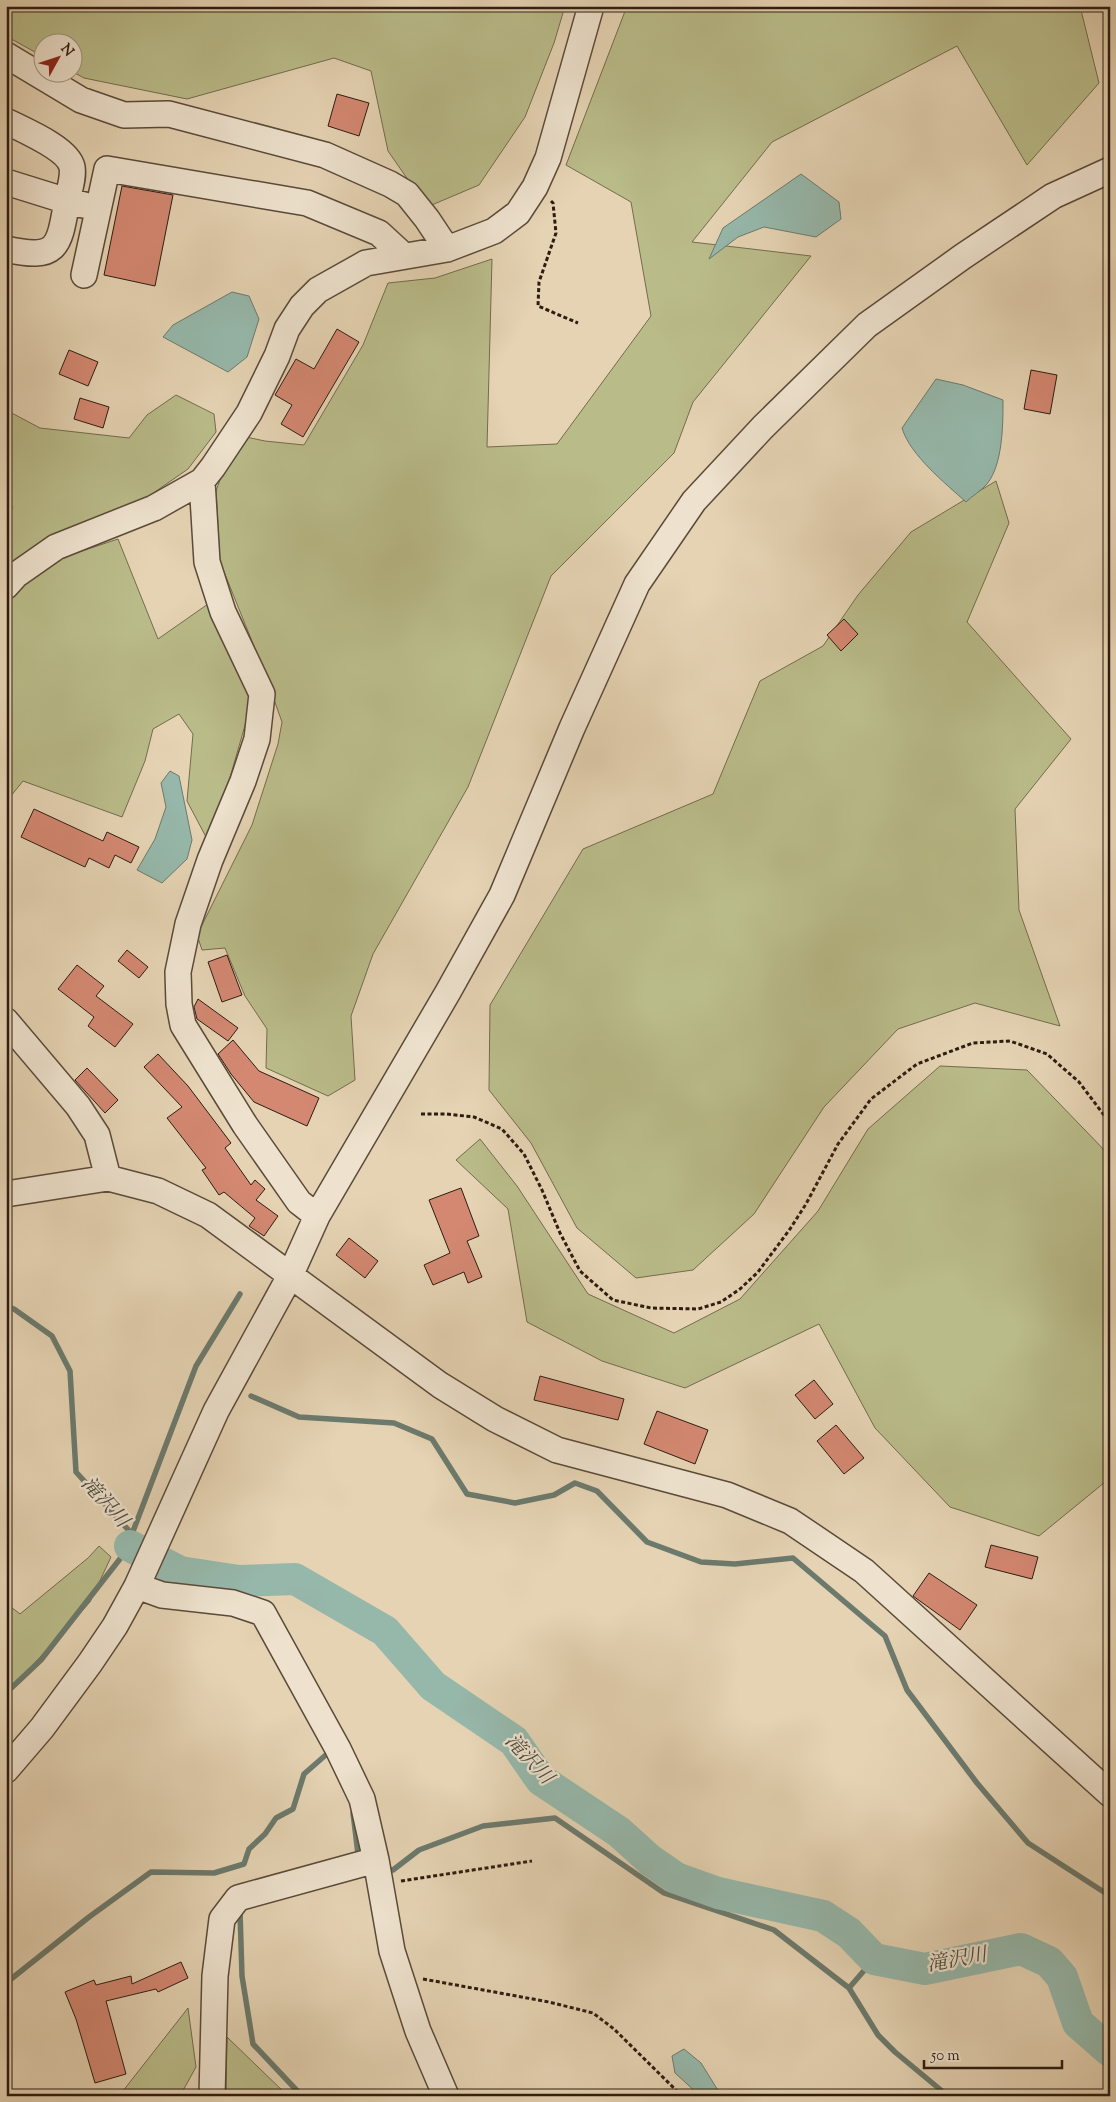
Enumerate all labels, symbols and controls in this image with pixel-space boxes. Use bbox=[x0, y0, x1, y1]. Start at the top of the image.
north arrow bbox=[32, 32, 82, 82]
text: N bbox=[55, 40, 78, 62]
water label: 滝沢川 bbox=[73, 1471, 136, 1536]
water label: 滝沢川 bbox=[497, 1728, 560, 1793]
water label: 滝沢川 bbox=[925, 1941, 991, 1980]
scale bar bbox=[924, 2037, 1061, 2069]
text: 50 m bbox=[930, 2046, 960, 2067]

